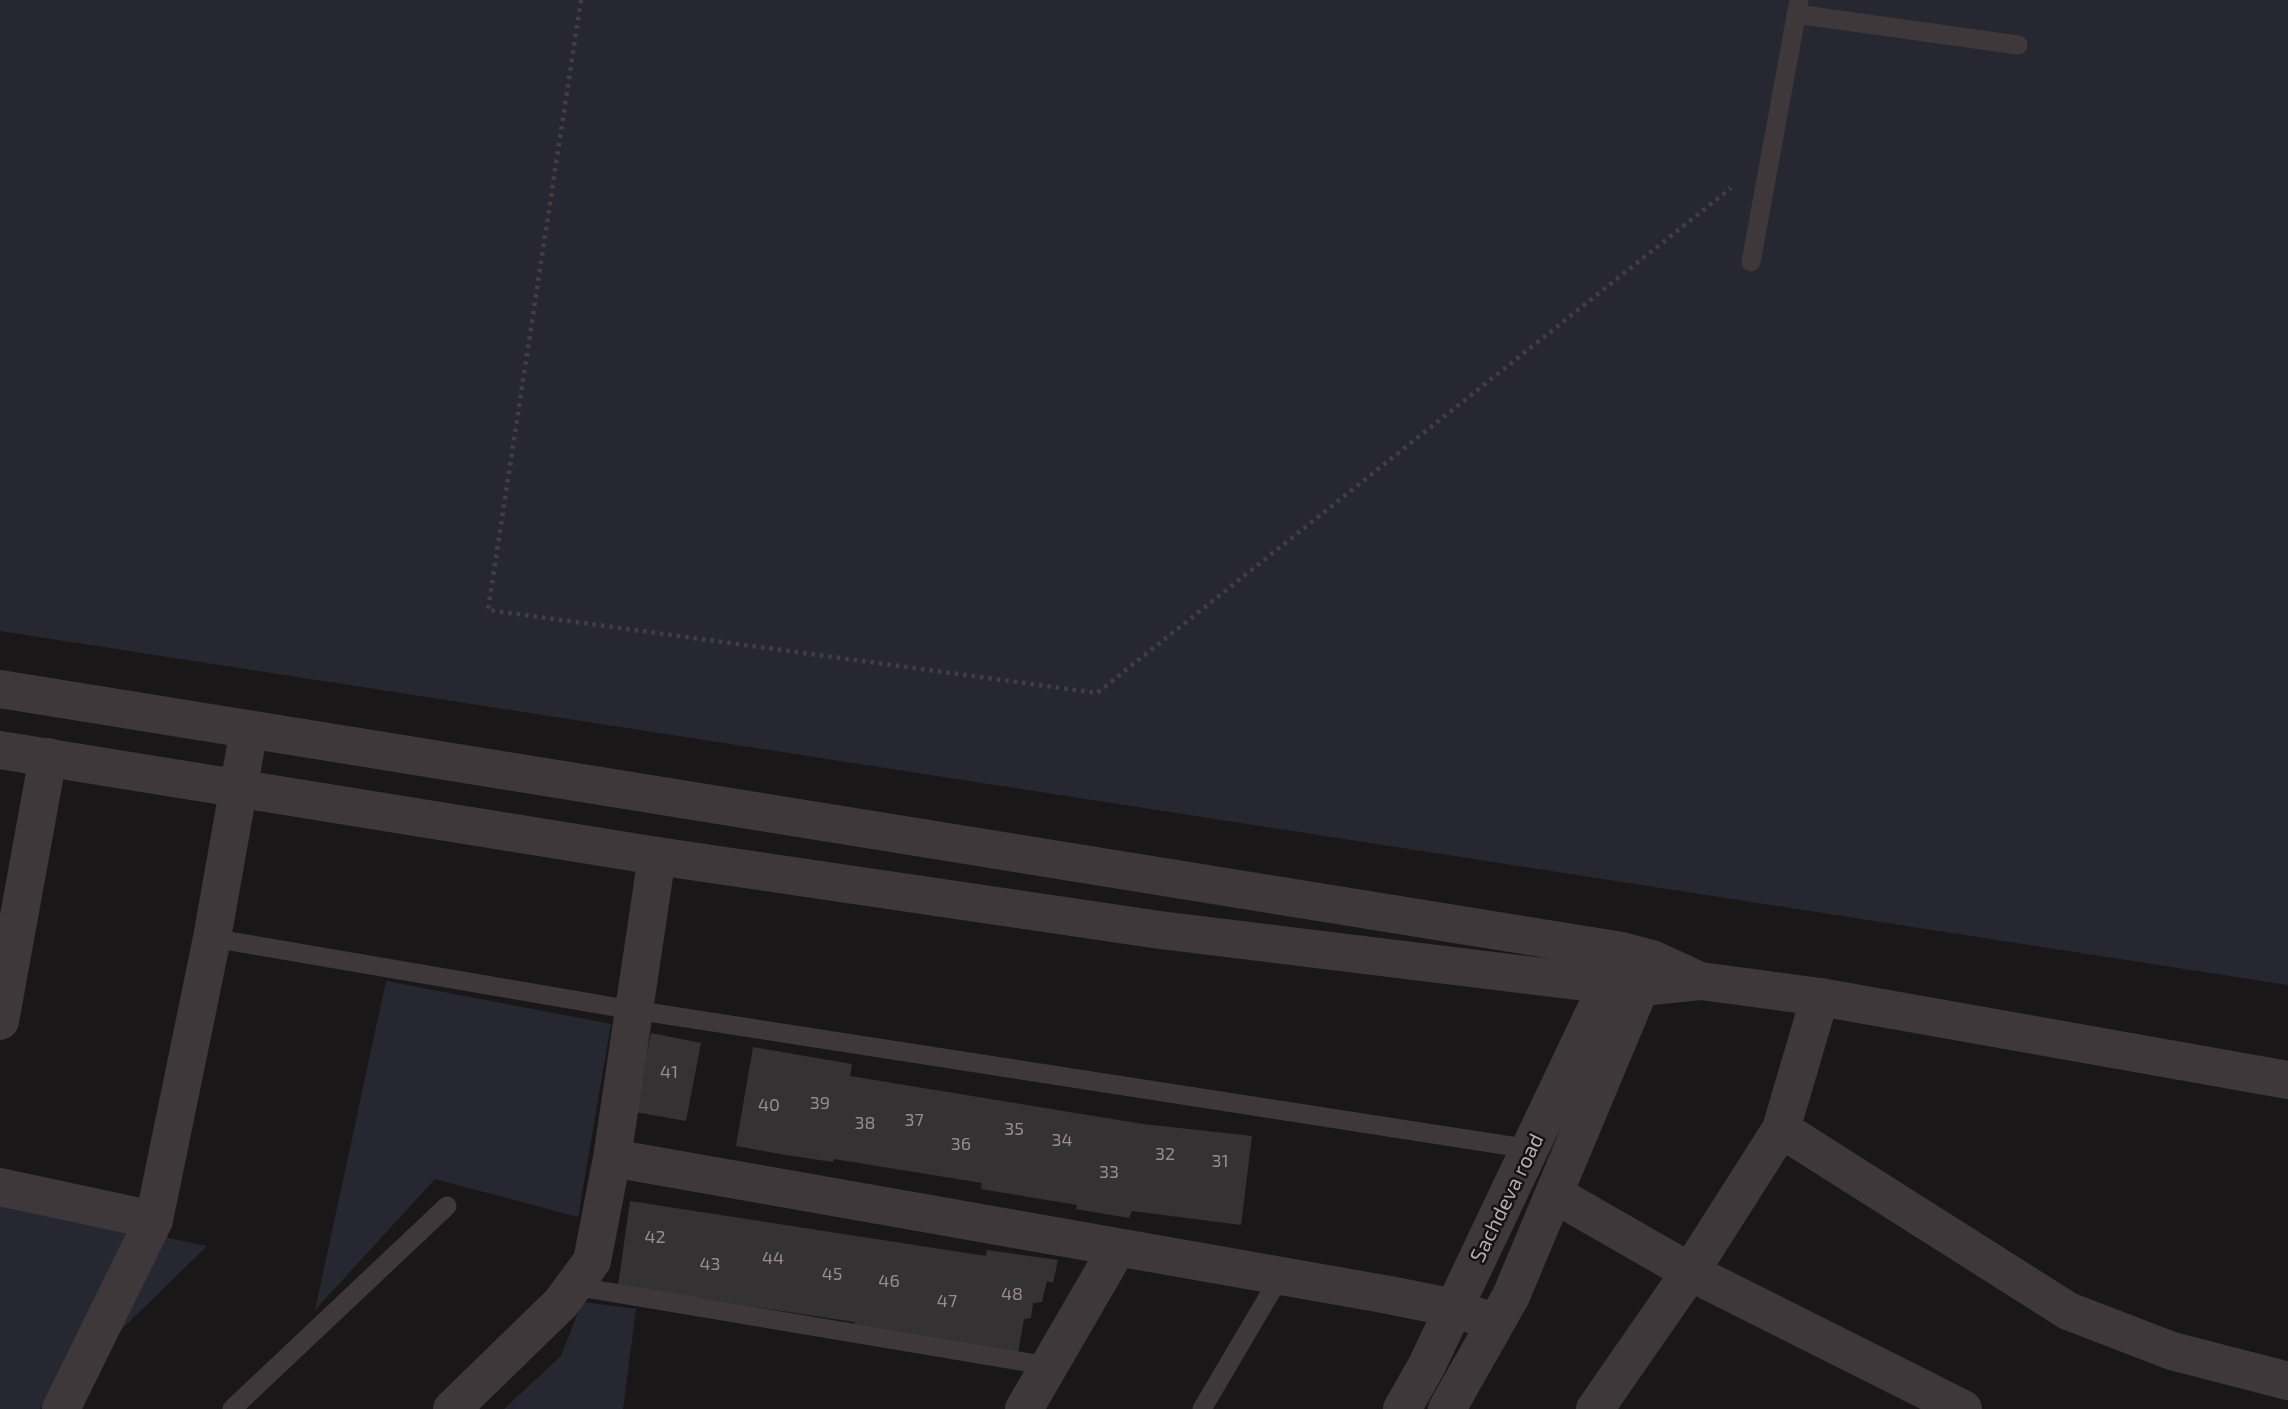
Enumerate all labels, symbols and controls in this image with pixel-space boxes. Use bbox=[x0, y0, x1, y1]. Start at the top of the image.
house number: 41 bbox=[660, 1061, 678, 1083]
house number: 39 bbox=[810, 1092, 830, 1114]
house number: 40 bbox=[758, 1094, 780, 1116]
house number: 37 bbox=[904, 1109, 924, 1131]
house number: 38 bbox=[855, 1112, 875, 1134]
house number: 35 bbox=[1004, 1118, 1024, 1140]
house number: 34 bbox=[1051, 1129, 1073, 1151]
street label: Sachdeva road bbox=[1465, 1130, 1549, 1266]
house number: 36 bbox=[951, 1133, 971, 1155]
house number: 32 bbox=[1155, 1143, 1175, 1165]
house number: 31 bbox=[1211, 1150, 1229, 1172]
house number: 33 bbox=[1099, 1161, 1119, 1183]
house number: 42 bbox=[644, 1226, 666, 1248]
house number: 44 bbox=[762, 1247, 784, 1269]
house number: 43 bbox=[699, 1253, 721, 1275]
house number: 45 bbox=[822, 1263, 842, 1285]
house number: 46 bbox=[878, 1270, 900, 1292]
house number: 48 bbox=[1001, 1283, 1023, 1305]
house number: 47 bbox=[937, 1290, 957, 1312]

